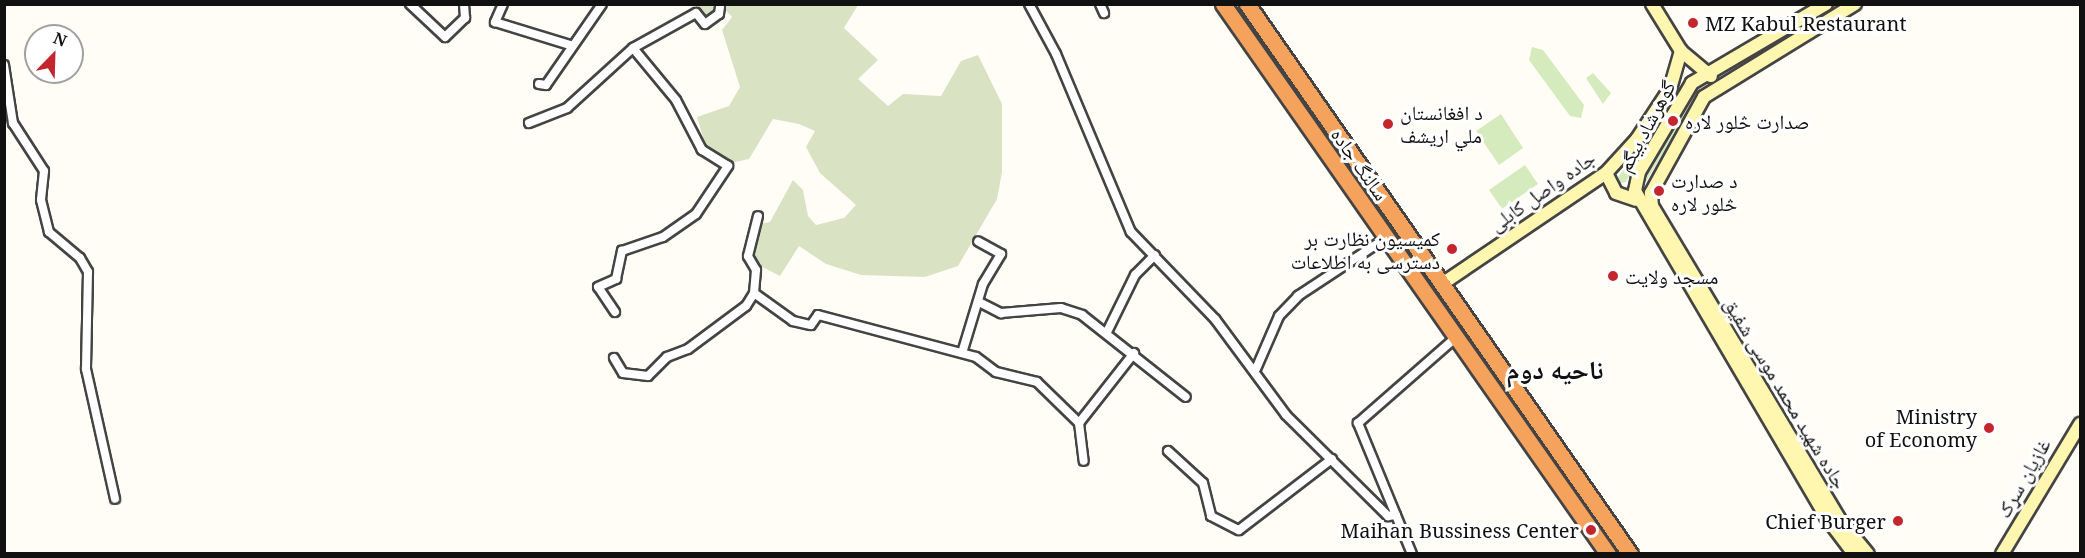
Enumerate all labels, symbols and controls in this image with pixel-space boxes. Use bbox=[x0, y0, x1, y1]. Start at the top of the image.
place label: MZ Kabul Restaurant bbox=[1705, 11, 1906, 35]
marker: MZ Kabul Restaurant bbox=[1686, 16, 1700, 30]
north arrow bbox=[24, 24, 84, 84]
text: N bbox=[50, 27, 70, 52]
street label: گوهرشاد بیگم bbox=[1612, 76, 1680, 176]
place label: د افغانستان ملي اریشف bbox=[1400, 100, 1483, 147]
place label: صدارت څلور لاره bbox=[1685, 109, 1809, 133]
marker: صدارت څلور لاره bbox=[1666, 114, 1680, 128]
marker: د افغانستان ملي اریشف bbox=[1381, 117, 1395, 131]
street label: سالنگ جاده bbox=[1326, 123, 1394, 205]
street label: جاده واصل کابلی bbox=[1484, 146, 1600, 236]
place label: د صدارت څلور لاره bbox=[1671, 168, 1738, 215]
marker: د صدارت څلور لاره bbox=[1652, 184, 1666, 198]
place label: کمیسیون نظارت بر دسترسی به اطلاعات bbox=[1291, 226, 1440, 273]
marker: کمیسیون نظارت بر دسترسی به اطلاعات bbox=[1445, 242, 1459, 256]
place label: مسجد ولایت bbox=[1625, 264, 1718, 288]
marker: مسجد ولایت bbox=[1606, 269, 1620, 283]
street label: جاده شهید محمد موسی شفیق bbox=[1719, 293, 1853, 493]
district label: ناحیه دوم bbox=[1506, 354, 1604, 386]
place label: Ministry of Economy bbox=[1865, 404, 1977, 451]
marker: Ministry of Economy bbox=[1982, 421, 1996, 435]
street label: غازیان سړک bbox=[1991, 434, 2055, 522]
place label: Chief Burger bbox=[1765, 509, 1886, 533]
marker: Chief Burger bbox=[1891, 514, 1905, 528]
place label: Maihan Bussiness Center bbox=[1340, 518, 1579, 542]
marker: Maihan Bussiness Center bbox=[1584, 523, 1598, 537]

